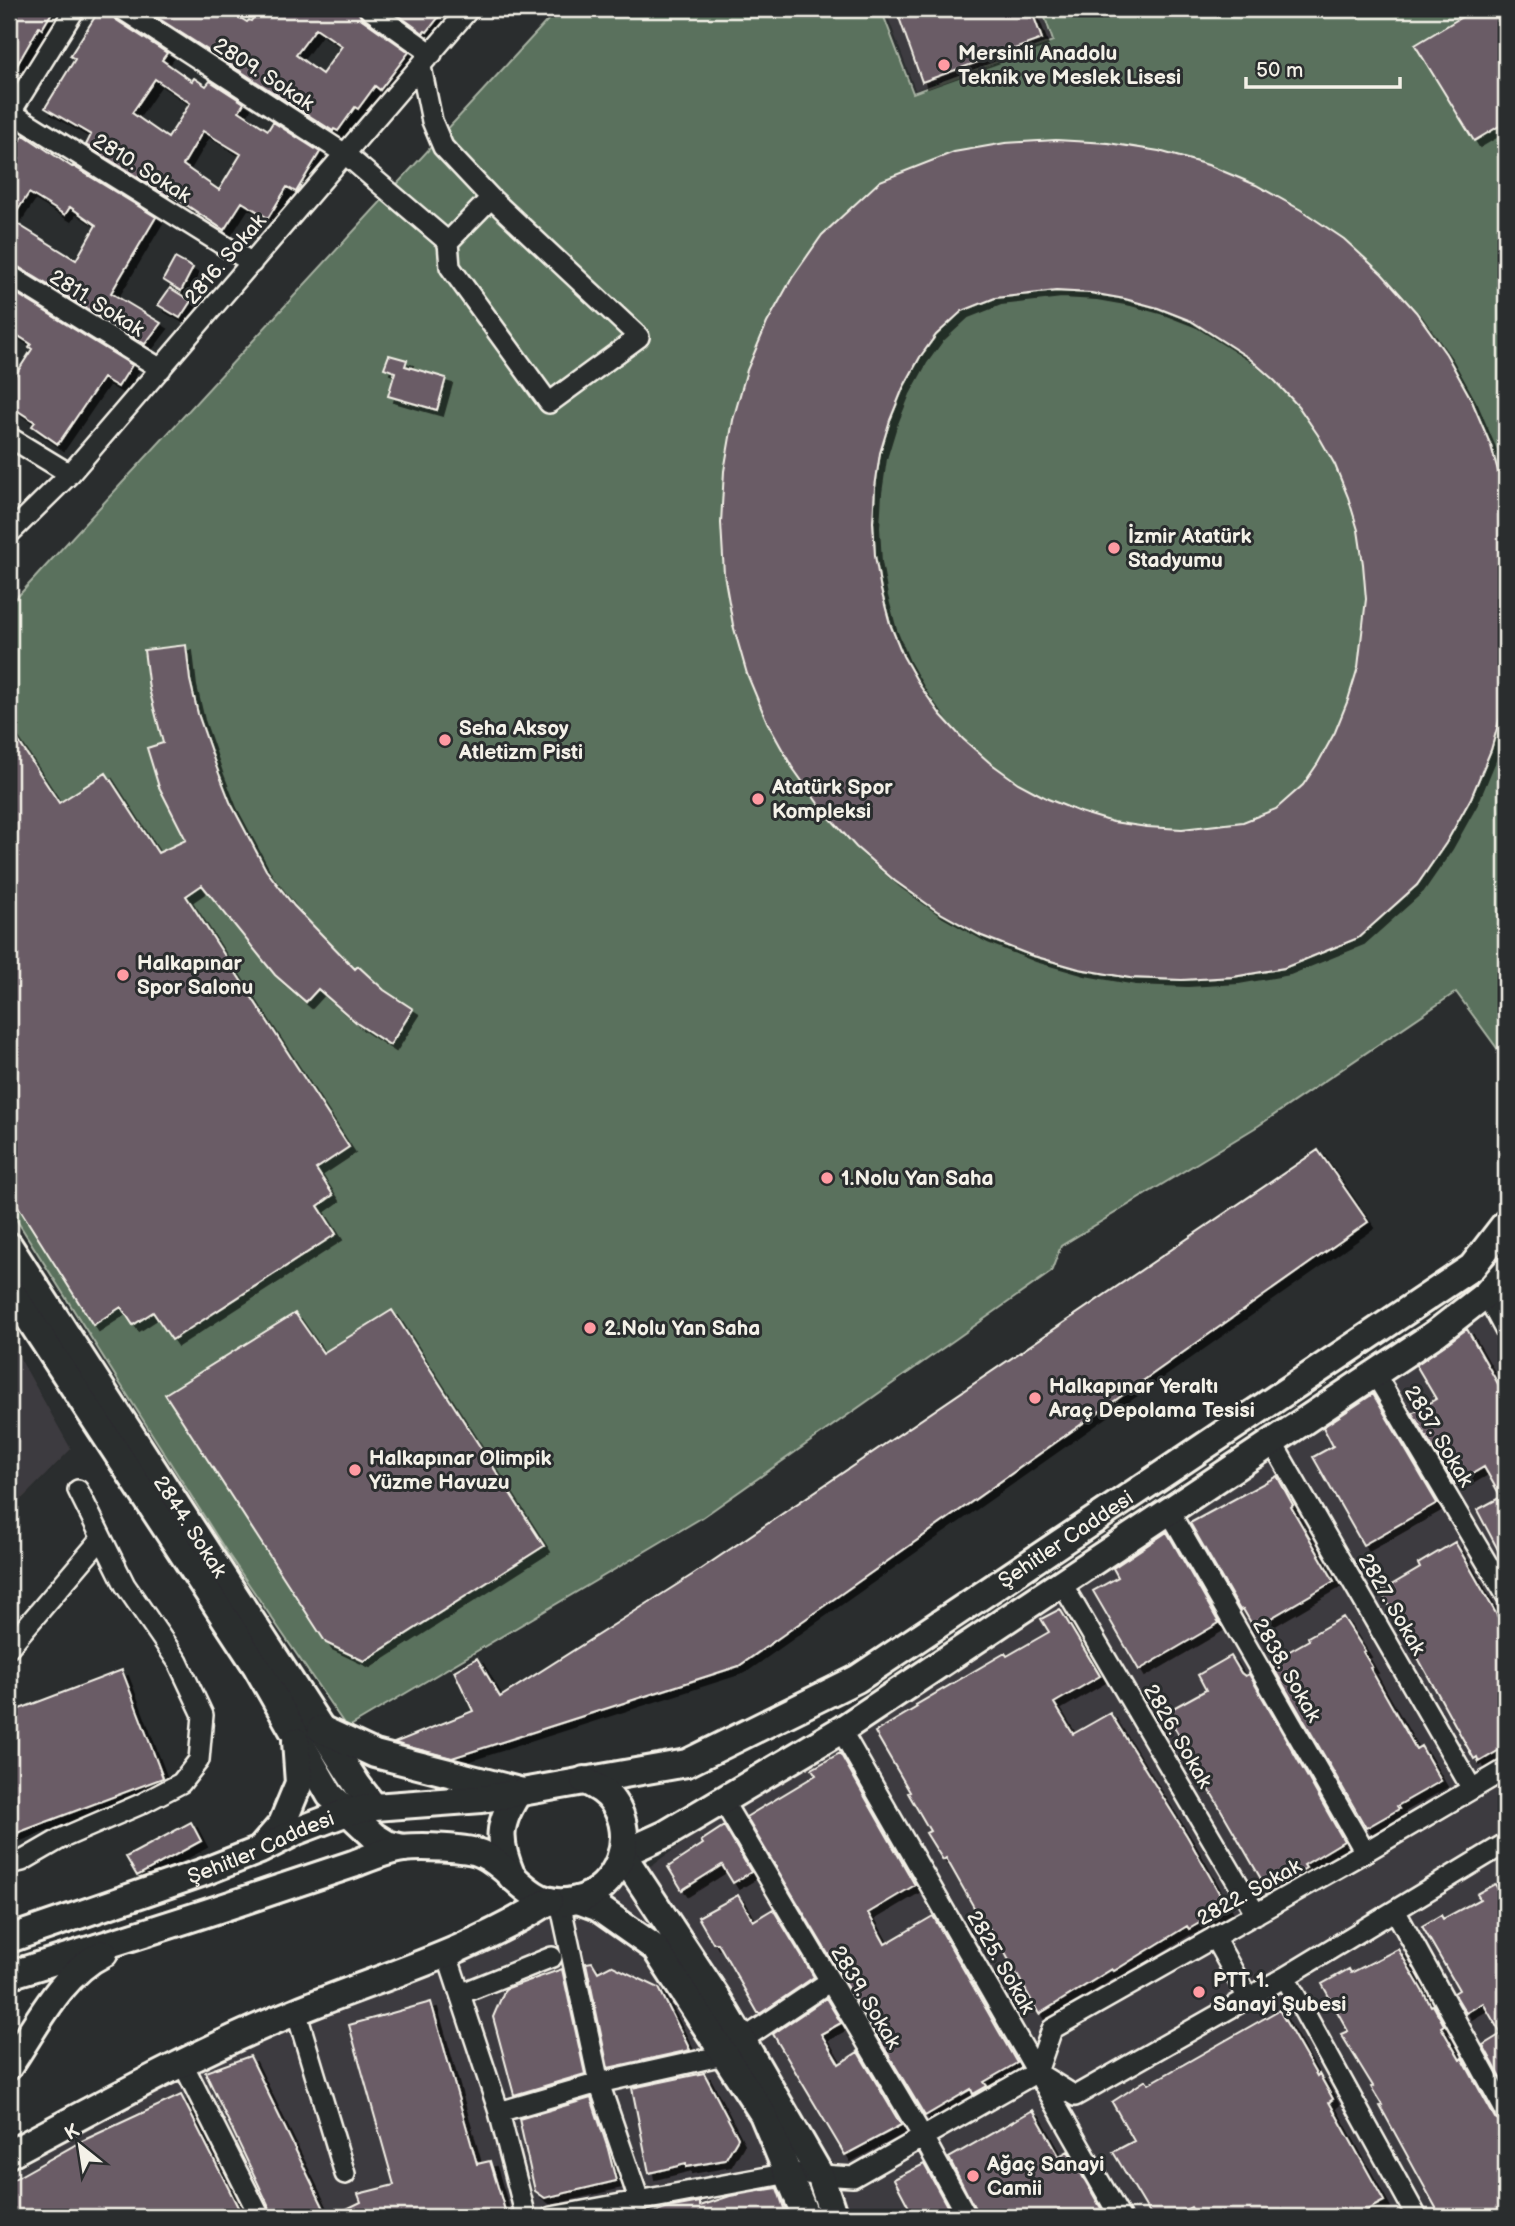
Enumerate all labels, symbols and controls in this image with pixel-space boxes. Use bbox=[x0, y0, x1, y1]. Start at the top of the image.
street label: 2809. Sokak bbox=[209, 33, 319, 117]
place label: Mersinli Anadolu Teknik ve Meslek Lisesi bbox=[958, 41, 1181, 90]
scale bar bbox=[1246, 46, 1400, 90]
marker: Mersinli Anadolu Teknik ve Meslek Lisesi bbox=[936, 57, 952, 73]
text: 50 m bbox=[1256, 58, 1303, 83]
street label: 2810. Sokak bbox=[88, 128, 196, 209]
street label: 2816. Sokak bbox=[179, 208, 272, 310]
street label: 2811. Sokak bbox=[45, 264, 149, 343]
place label: İzmir Atatürk Stadyumu bbox=[1128, 523, 1251, 573]
marker: İzmir Atatürk Stadyumu bbox=[1106, 540, 1122, 556]
place label: Seha Aksoy Atletizm Pisti bbox=[458, 716, 583, 765]
marker: Seha Aksoy Atletizm Pisti bbox=[437, 732, 453, 748]
place label: Atatürk Spor Kompleksi bbox=[771, 775, 893, 824]
marker: Atatürk Spor Kompleksi bbox=[750, 791, 766, 807]
place label: Halkapınar Spor Salonu bbox=[137, 951, 253, 1000]
marker: Halkapınar Spor Salonu bbox=[115, 967, 131, 983]
place label: 1.Nolu Yan Saha bbox=[841, 1166, 994, 1191]
marker: 1.Nolu Yan Saha bbox=[819, 1170, 835, 1186]
place label: 2.Nolu Yan Saha bbox=[604, 1316, 760, 1341]
marker: 2.Nolu Yan Saha bbox=[582, 1320, 598, 1336]
place label: Halkapınar Yeraltı Araç Depolama Tesisi bbox=[1048, 1374, 1255, 1423]
street label: 2837. Sokak bbox=[1399, 1381, 1479, 1492]
marker: Halkapınar Yeraltı Araç Depolama Tesisi bbox=[1027, 1390, 1043, 1406]
place label: Halkapınar Olimpik Yüzme Havuzu bbox=[369, 1446, 551, 1495]
marker: Halkapınar Olimpik Yüzme Havuzu bbox=[347, 1462, 363, 1478]
street label: 2844. Sokak bbox=[148, 1471, 232, 1583]
street label: Şehitler Caddesi bbox=[994, 1486, 1138, 1594]
street label: 2827. Sokak bbox=[1352, 1549, 1431, 1660]
street label: 2838. Sokak bbox=[1247, 1614, 1327, 1727]
street label: 2826. Sokak bbox=[1138, 1680, 1218, 1793]
street label: Şehitler Caddesi bbox=[184, 1806, 338, 1890]
street label: 2822. Sokak bbox=[1193, 1853, 1306, 1931]
street label: 2825. Sokak bbox=[961, 1906, 1041, 2019]
street label: 2839. Sokak bbox=[825, 1941, 906, 2054]
place label: PTT 1. Sanayi Şubesi bbox=[1213, 1968, 1346, 2017]
marker: PTT 1. Sanayi Şubesi bbox=[1191, 1984, 1207, 2000]
north arrow bbox=[46, 2110, 116, 2180]
text: K bbox=[61, 2119, 84, 2146]
place label: Ağaç Sanayi Camii bbox=[986, 2152, 1104, 2201]
marker: Ağaç Sanayi Camii bbox=[965, 2168, 981, 2184]

